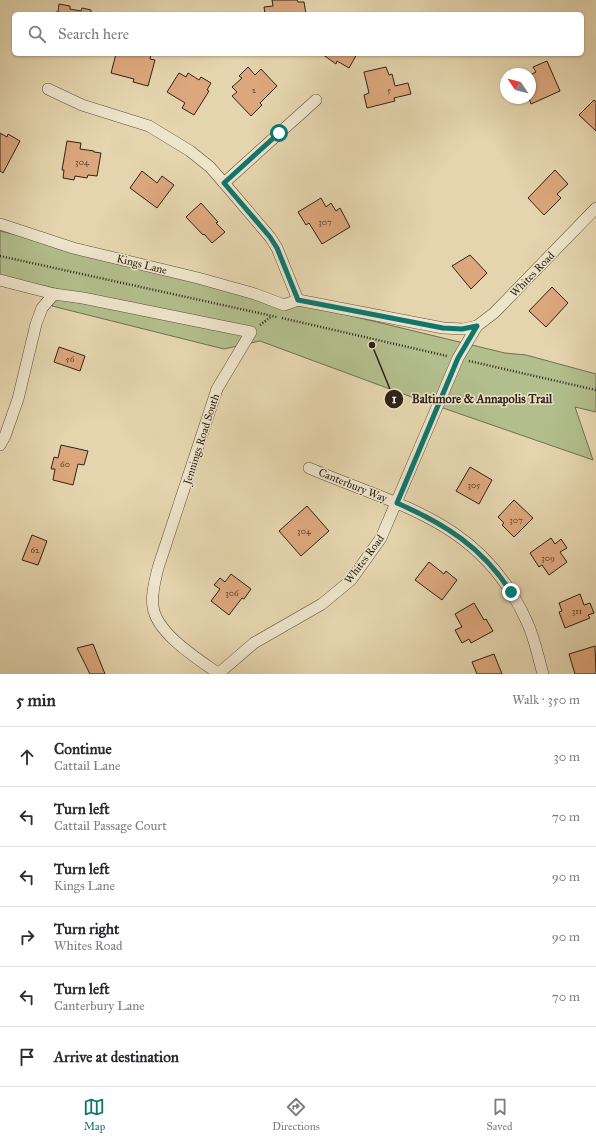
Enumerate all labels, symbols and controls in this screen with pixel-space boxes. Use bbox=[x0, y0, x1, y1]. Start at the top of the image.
search box bbox=[12, 12, 584, 56]
icon: search bbox=[26, 23, 48, 45]
text: Search here bbox=[58, 25, 129, 43]
north arrow bbox=[500, 68, 536, 104]
house number: 2 bbox=[252, 84, 257, 95]
house number: 5 bbox=[387, 84, 392, 95]
route start bbox=[270, 124, 288, 142]
house number: 304 bbox=[75, 156, 90, 167]
house number: 307 bbox=[318, 216, 332, 227]
street label: Whites Road bbox=[508, 249, 557, 300]
street label: Kings Lane bbox=[115, 252, 169, 277]
house number: 56 bbox=[66, 353, 75, 364]
callout: Baltimore & Annapolis Trail bbox=[384, 387, 560, 411]
street label: Jennings Road South bbox=[180, 392, 223, 488]
text: 1 bbox=[392, 392, 397, 406]
text: Baltimore & Annapolis Trail bbox=[412, 392, 553, 407]
house number: 60 bbox=[60, 458, 70, 469]
street label: Canterbury Way bbox=[317, 466, 390, 505]
house number: 305 bbox=[467, 479, 481, 490]
house number: 307 bbox=[509, 514, 523, 525]
house number: 304 bbox=[297, 525, 312, 536]
street label: Whites Road bbox=[342, 532, 387, 586]
house number: 62 bbox=[30, 544, 40, 555]
house number: 309 bbox=[541, 552, 555, 563]
route end bbox=[502, 583, 520, 601]
house number: 306 bbox=[225, 587, 239, 598]
house number: 311 bbox=[572, 605, 583, 616]
text: 5 min bbox=[16, 690, 56, 711]
text: Walk · 350 m bbox=[512, 692, 580, 708]
text: Continue bbox=[54, 740, 112, 758]
icon: ahead bbox=[16, 746, 38, 768]
text: 30 m bbox=[554, 749, 580, 765]
text: Cattail Lane bbox=[54, 758, 120, 774]
text: Turn left bbox=[54, 800, 110, 818]
icon: left bbox=[16, 806, 38, 828]
text: 70 m bbox=[552, 809, 580, 825]
text: Cattail Passage Court bbox=[54, 818, 167, 834]
text: Turn left bbox=[54, 860, 110, 878]
icon: left bbox=[16, 866, 38, 888]
text: 90 m bbox=[552, 869, 580, 885]
text: Kings Lane bbox=[54, 878, 115, 894]
text: Turn right bbox=[54, 920, 119, 938]
icon: right bbox=[16, 926, 38, 948]
text: 90 m bbox=[552, 929, 580, 945]
text: Whites Road bbox=[54, 938, 122, 954]
text: Turn left bbox=[54, 980, 110, 998]
icon: left bbox=[16, 986, 38, 1008]
text: 70 m bbox=[552, 989, 580, 1005]
text: Canterbury Lane bbox=[54, 998, 145, 1014]
icon: arrive bbox=[16, 1046, 38, 1068]
text: Arrive at destination bbox=[54, 1048, 179, 1066]
tab: Map bbox=[83, 1096, 105, 1133]
tab: Directions bbox=[272, 1096, 320, 1133]
tab: Saved bbox=[486, 1096, 513, 1133]

